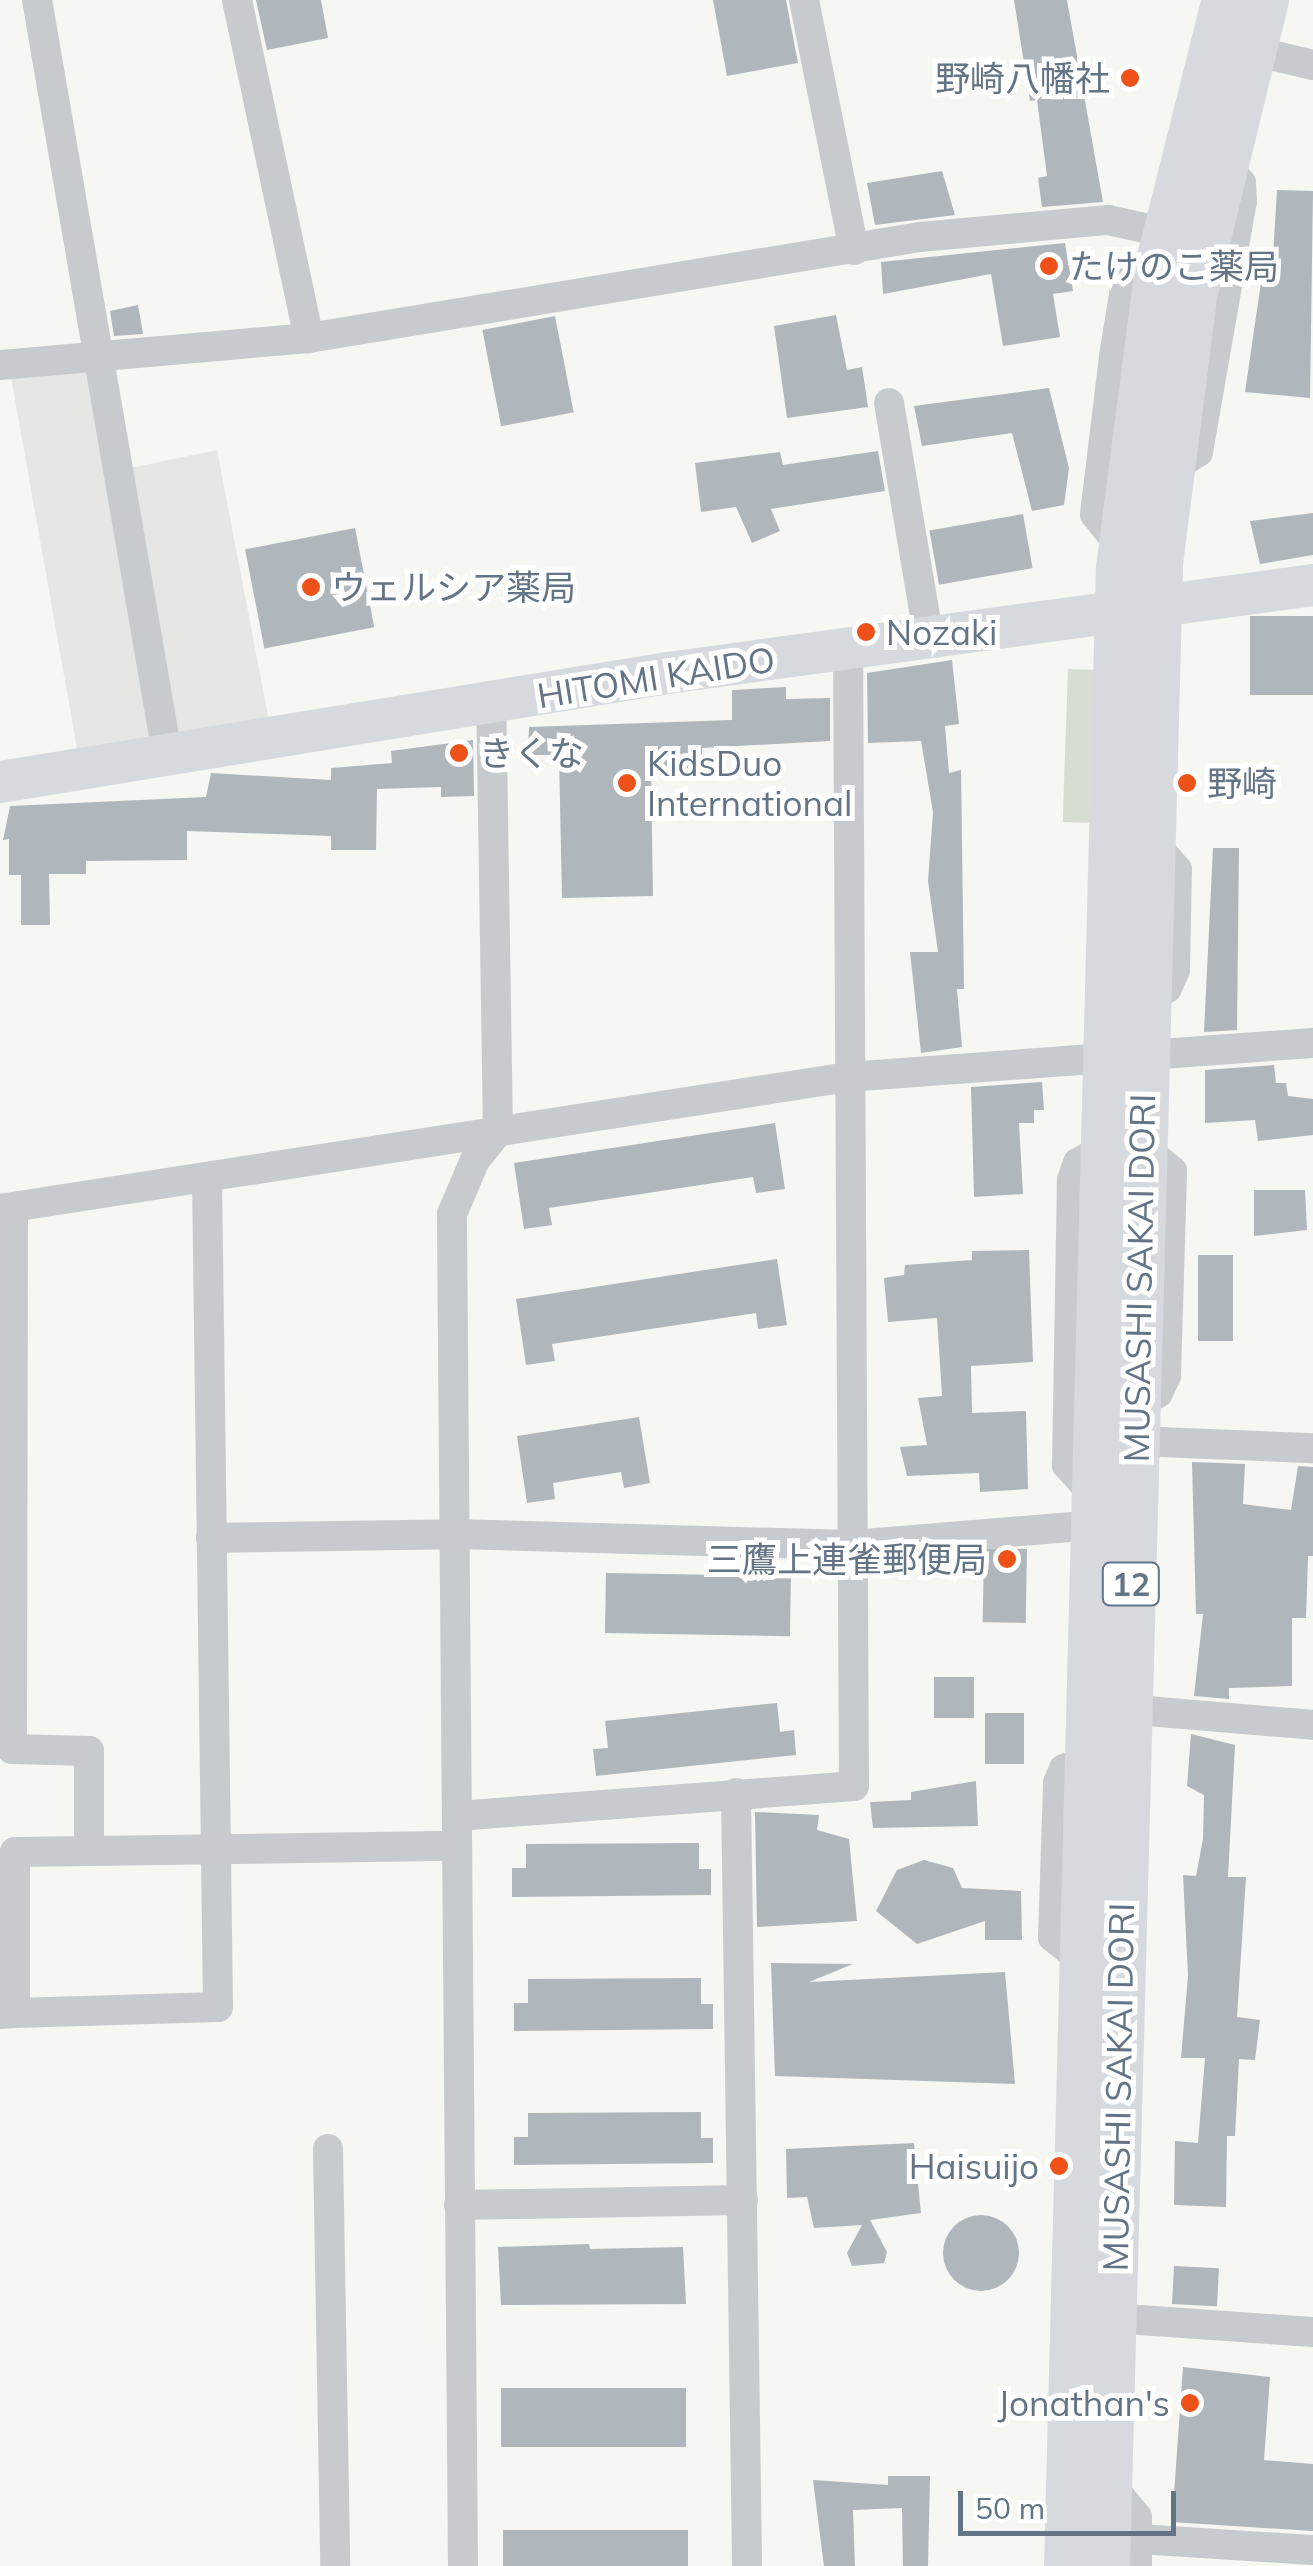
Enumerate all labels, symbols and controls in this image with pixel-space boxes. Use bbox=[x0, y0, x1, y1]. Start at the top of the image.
place label: 野崎八幡社 bbox=[935, 57, 1110, 99]
marker: 野崎八幡社 bbox=[1119, 67, 1141, 89]
place label: たけのこ薬局 bbox=[1069, 245, 1279, 287]
marker: たけのこ薬局 bbox=[1038, 255, 1060, 277]
place label: ウェルシア薬局 bbox=[331, 566, 576, 608]
marker: ウェルシア薬局 bbox=[300, 576, 322, 598]
place label: Nozaki bbox=[886, 611, 997, 653]
marker: Nozaki bbox=[855, 621, 877, 643]
street label: HITOMI KAIDO bbox=[534, 637, 778, 717]
place label: きくな bbox=[479, 732, 584, 774]
marker: きくな bbox=[448, 742, 470, 764]
place label: KidsDuo International bbox=[647, 742, 852, 824]
place label: 野崎 bbox=[1207, 762, 1277, 804]
marker: KidsDuo International bbox=[616, 772, 638, 794]
marker: 野崎 bbox=[1176, 772, 1198, 794]
street label: MUSASHI SAKAI DORI bbox=[1115, 1093, 1163, 1463]
place label: 三鷹上連雀郵便局 bbox=[707, 1538, 987, 1580]
marker: 三鷹上連雀郵便局 bbox=[996, 1548, 1018, 1570]
road number: 12 bbox=[1101, 1557, 1161, 1611]
street label: MUSASHI SAKAI DORI bbox=[1094, 1902, 1142, 2272]
place label: Haisuijo bbox=[909, 2145, 1039, 2187]
marker: Haisuijo bbox=[1048, 2155, 1070, 2177]
place label: Jonathan's bbox=[998, 2382, 1170, 2424]
marker: Jonathan's bbox=[1179, 2392, 1201, 2414]
scale bar bbox=[963, 2471, 1180, 2533]
text: 50 m bbox=[975, 2489, 1045, 2527]

